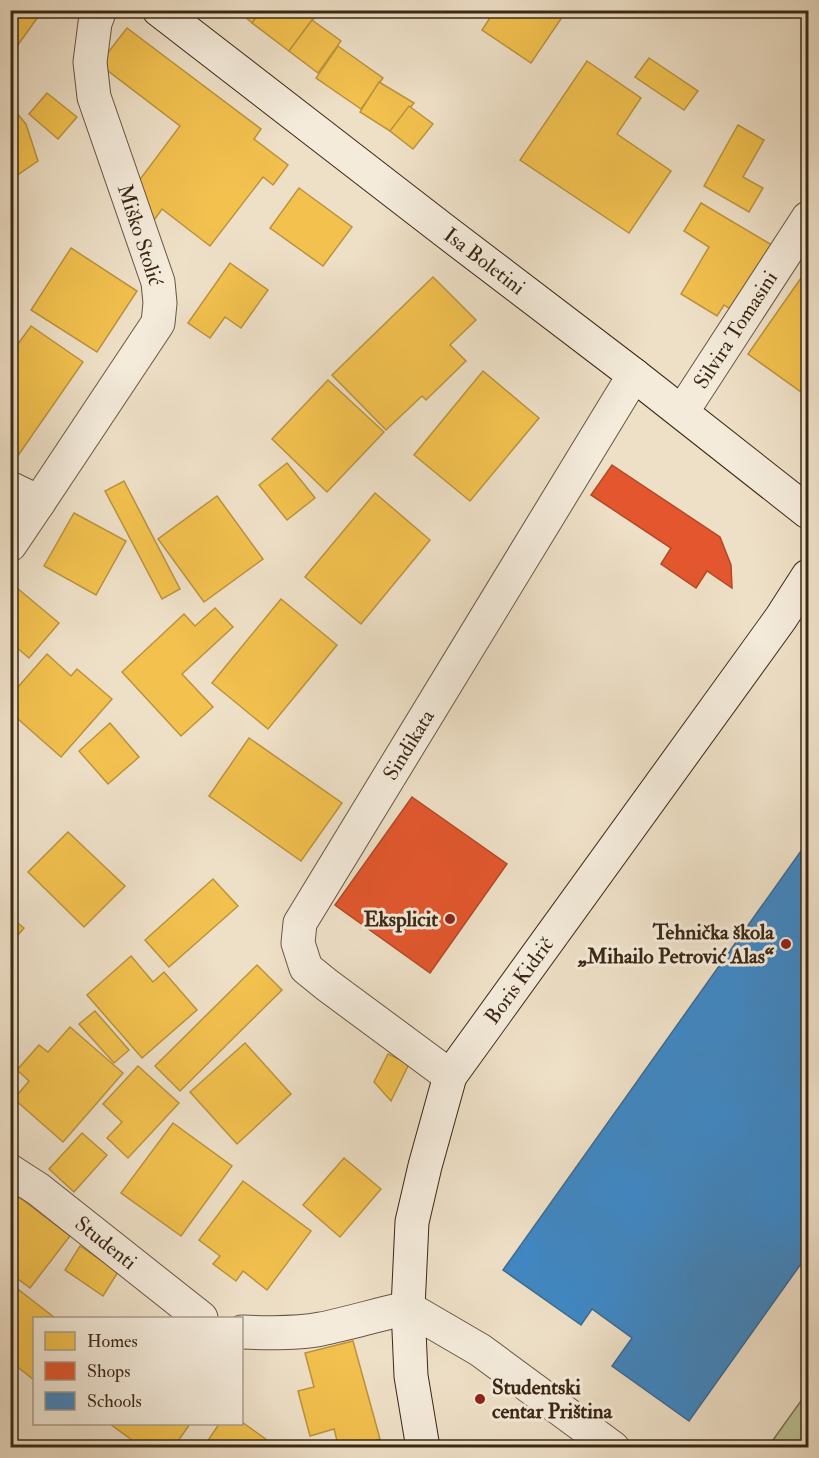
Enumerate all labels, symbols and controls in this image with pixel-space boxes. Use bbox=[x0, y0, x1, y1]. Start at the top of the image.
street label: Miško Stolić bbox=[111, 181, 169, 290]
street label: Isa Boletini bbox=[438, 221, 531, 301]
street label: Silvira Tomasini bbox=[687, 265, 784, 394]
street label: Sindikata bbox=[377, 704, 441, 785]
place label: Eksplicit bbox=[364, 906, 438, 933]
marker: Eksplicit bbox=[443, 912, 457, 926]
place label: Tehnička škola „Mihailo Petrović Alas“ bbox=[577, 919, 775, 970]
street label: Boris Kidrič bbox=[478, 931, 560, 1029]
marker: Tehnička škola „Mihailo Petrović Alas“ bbox=[779, 937, 793, 951]
street label: Studenti bbox=[70, 1210, 143, 1276]
legend bbox=[33, 1317, 243, 1425]
text: Homes bbox=[87, 1330, 138, 1353]
text: Shops bbox=[87, 1360, 130, 1383]
place label: Studentski centar Priština bbox=[492, 1374, 614, 1425]
text: Schools bbox=[87, 1390, 142, 1413]
marker: Studentski centar Priština bbox=[473, 1392, 487, 1406]

